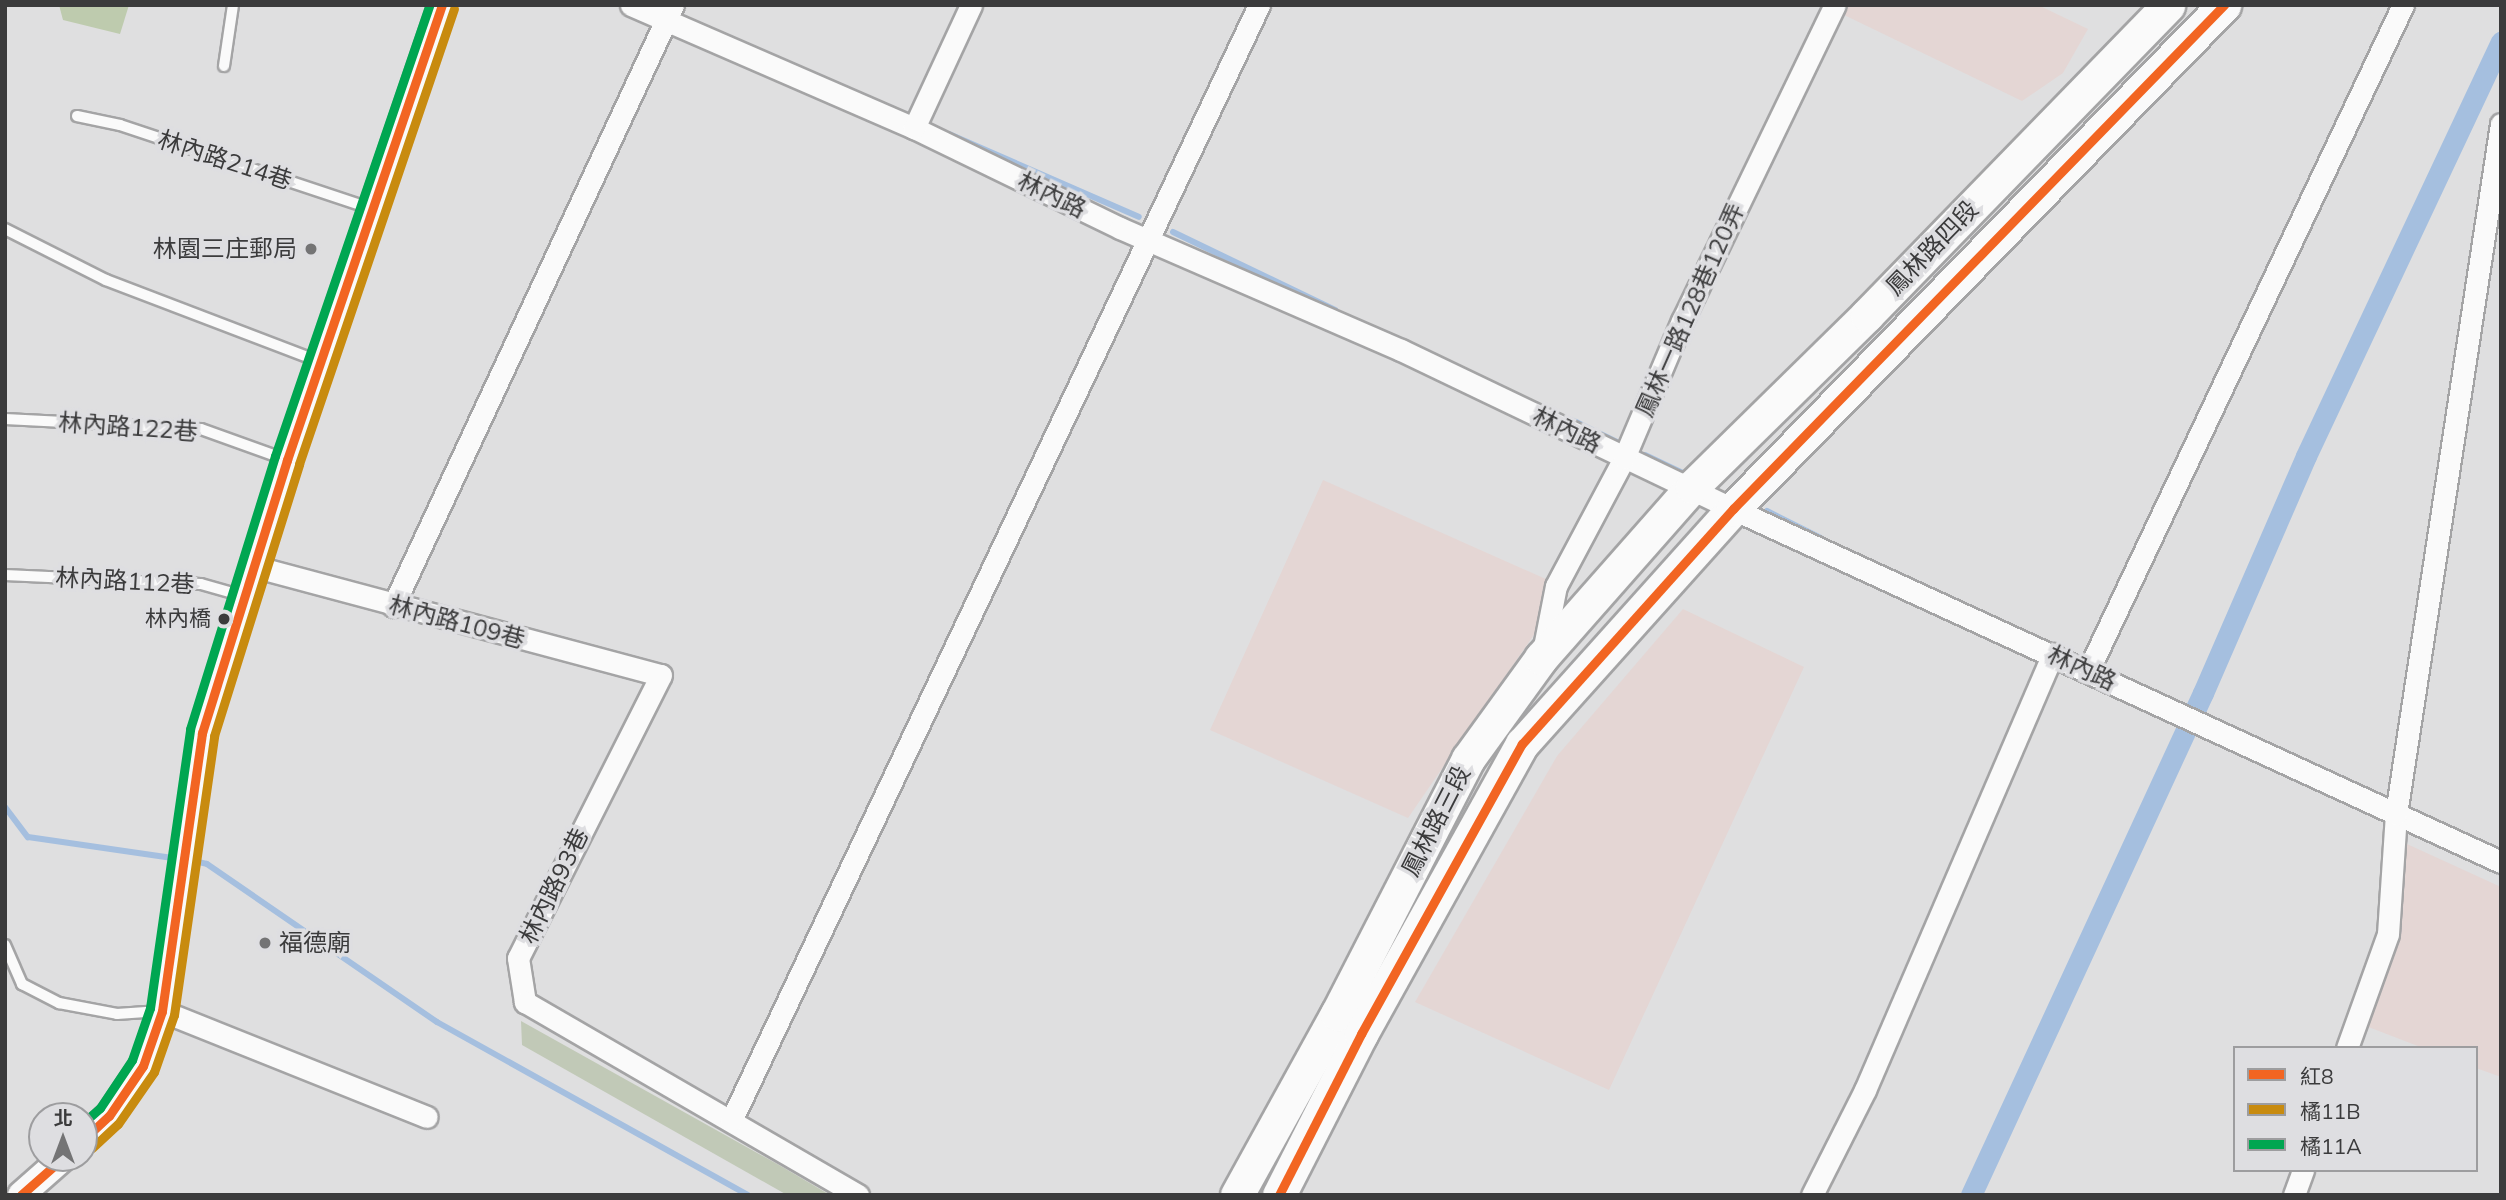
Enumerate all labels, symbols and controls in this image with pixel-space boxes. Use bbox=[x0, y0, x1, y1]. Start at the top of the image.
street label: 林內路214巷 bbox=[154, 125, 296, 195]
street label: 林內路 bbox=[1013, 166, 1091, 224]
street label: 鳳林路四段 bbox=[1880, 195, 1984, 301]
street label: 鳳林一路128巷120弄 bbox=[1630, 199, 1750, 421]
place label: 林園三庄郵局 bbox=[153, 235, 297, 263]
marker: 林園三庄郵局 bbox=[303, 241, 319, 257]
street label: 林內路 bbox=[1528, 401, 1606, 459]
street label: 林內路122巷 bbox=[58, 408, 198, 446]
street label: 林內路112巷 bbox=[55, 563, 195, 599]
street label: 林內路109巷 bbox=[386, 590, 528, 654]
place label: 林內橋 bbox=[145, 606, 211, 632]
marker: 林內橋 bbox=[217, 612, 231, 626]
street label: 林內路 bbox=[2043, 640, 2121, 696]
street label: 鳳林路三段 bbox=[1396, 761, 1476, 881]
street label: 林內路93巷 bbox=[514, 824, 594, 948]
place label: 福德廟 bbox=[279, 929, 351, 957]
marker: 福德廟 bbox=[257, 935, 273, 951]
legend bbox=[2233, 1046, 2478, 1172]
text: 紅8 bbox=[2300, 1063, 2334, 1089]
text: 橘11B bbox=[2300, 1098, 2360, 1124]
north arrow bbox=[28, 1102, 98, 1172]
text: 北 bbox=[53, 1106, 73, 1130]
text: 橘11A bbox=[2300, 1133, 2362, 1159]

